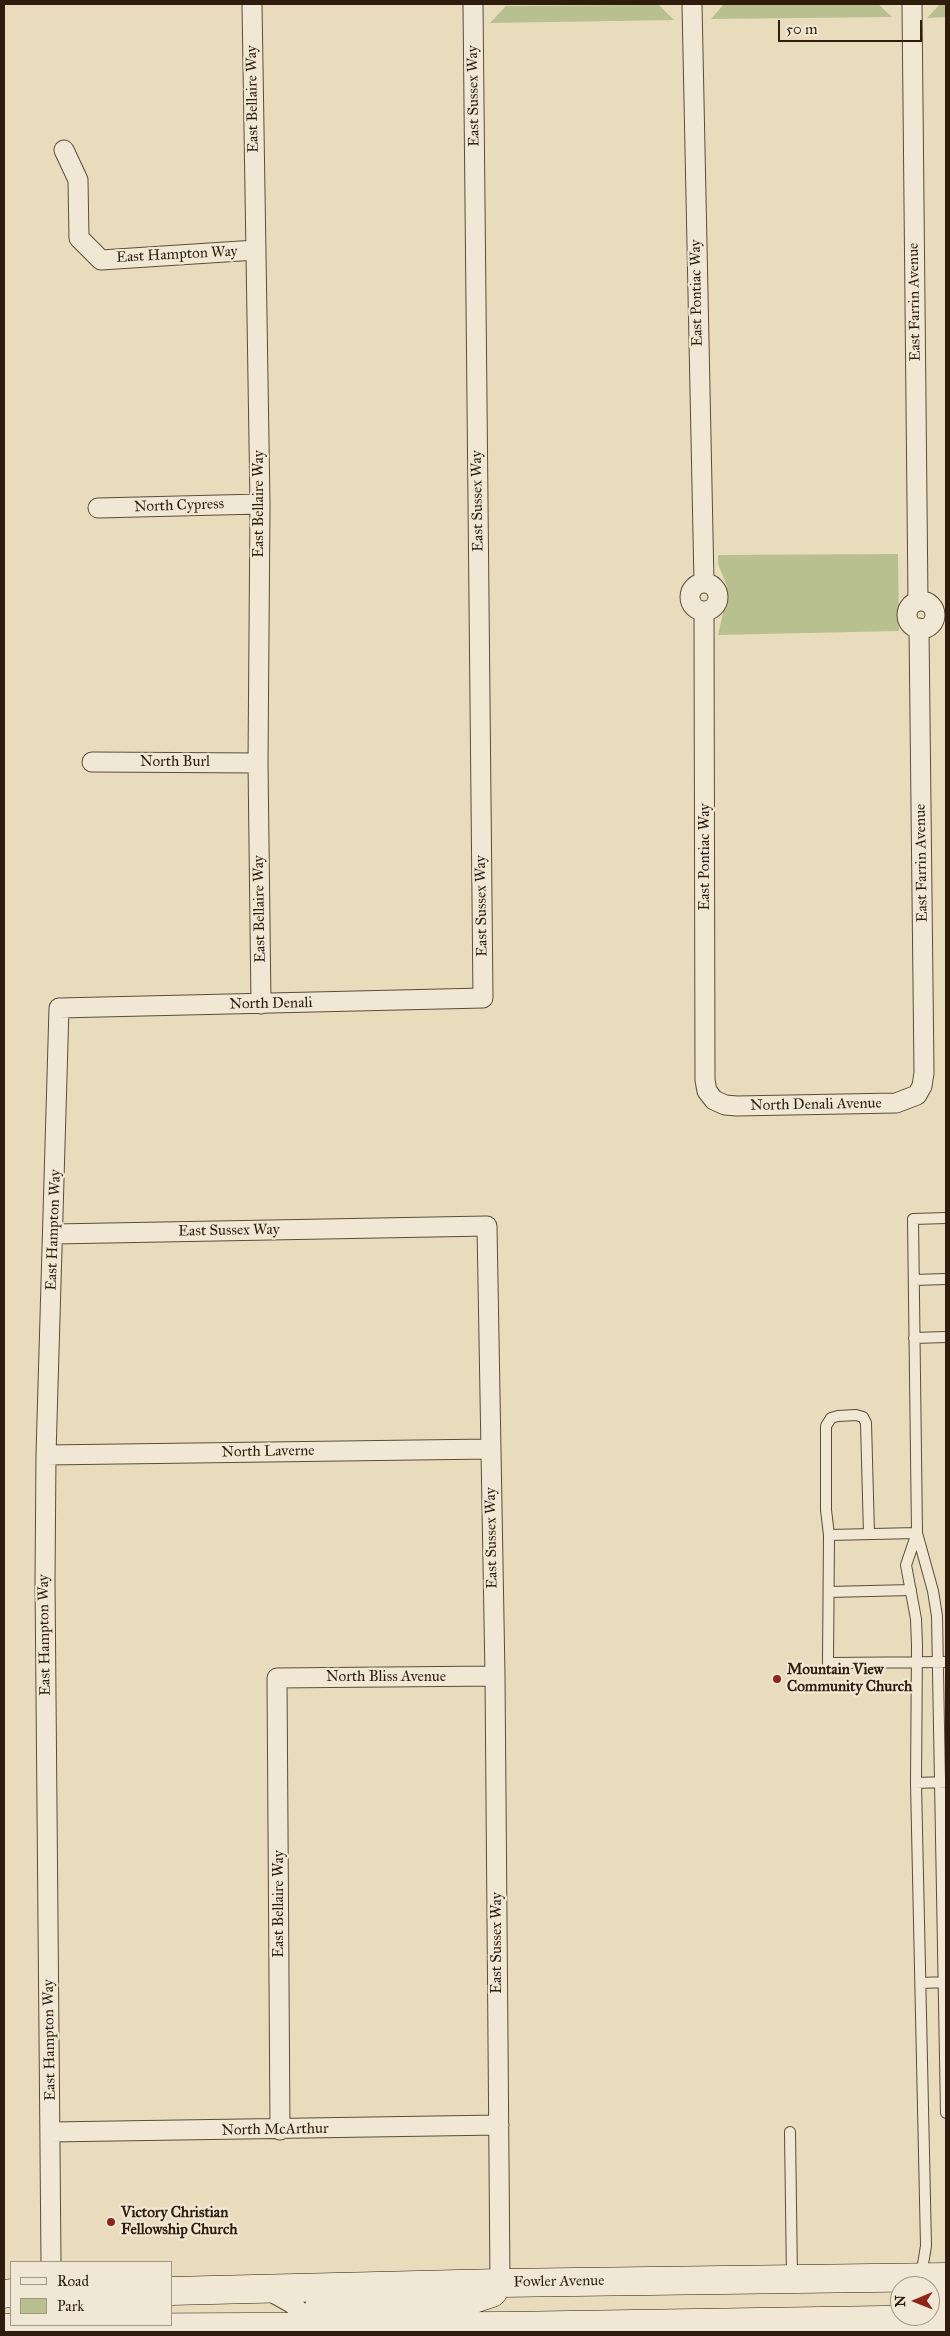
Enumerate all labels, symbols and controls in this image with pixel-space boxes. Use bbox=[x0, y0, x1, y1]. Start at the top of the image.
scale bar bbox=[780, 10, 924, 42]
text: 50 m bbox=[786, 20, 818, 38]
street label: East Bellaire Way bbox=[243, 45, 263, 153]
street label: East Sussex Way bbox=[464, 45, 484, 147]
street label: East Pontiac Way bbox=[687, 239, 707, 347]
street label: East Hampton Way bbox=[116, 243, 238, 267]
street label: East Farrin Avenue bbox=[905, 243, 925, 361]
street label: East Bellaire Way bbox=[250, 450, 268, 558]
street label: East Sussex Way bbox=[468, 450, 488, 552]
street label: North Cypress bbox=[134, 495, 224, 517]
street label: North Burl bbox=[140, 753, 210, 771]
street label: East Pontiac Way bbox=[696, 803, 714, 911]
street label: East Farrin Avenue bbox=[912, 804, 932, 922]
street label: East Bellaire Way bbox=[250, 855, 270, 963]
street label: East Sussex Way bbox=[472, 855, 492, 957]
street label: North Denali bbox=[229, 994, 313, 1014]
street label: North Denali Avenue bbox=[750, 1095, 882, 1115]
street label: East Hampton Way bbox=[43, 1169, 65, 1291]
street label: East Sussex Way bbox=[178, 1221, 280, 1241]
street label: North Laverne bbox=[221, 1442, 315, 1462]
street label: East Sussex Way bbox=[482, 1487, 502, 1589]
street label: East Hampton Way bbox=[35, 1574, 55, 1696]
place label: Mountain View Community Church bbox=[787, 1661, 912, 1696]
street label: North Bliss Avenue bbox=[326, 1668, 446, 1686]
marker: Mountain View Community Church bbox=[771, 1673, 783, 1685]
street label: East Bellaire Way bbox=[270, 1850, 288, 1958]
street label: East Sussex Way bbox=[488, 1892, 506, 1994]
street label: East Hampton Way bbox=[40, 1979, 60, 2101]
street label: North McArthur bbox=[221, 2120, 329, 2140]
place label: Victory Christian Fellowship Church bbox=[121, 2204, 238, 2239]
marker: Victory Christian Fellowship Church bbox=[105, 2216, 117, 2228]
legend bbox=[10, 2261, 172, 2326]
text: Road bbox=[57, 2272, 89, 2290]
street label: Fowler Avenue bbox=[513, 2272, 605, 2292]
north arrow bbox=[890, 2276, 940, 2326]
text: N bbox=[892, 2295, 909, 2307]
text: Park bbox=[57, 2297, 84, 2315]

